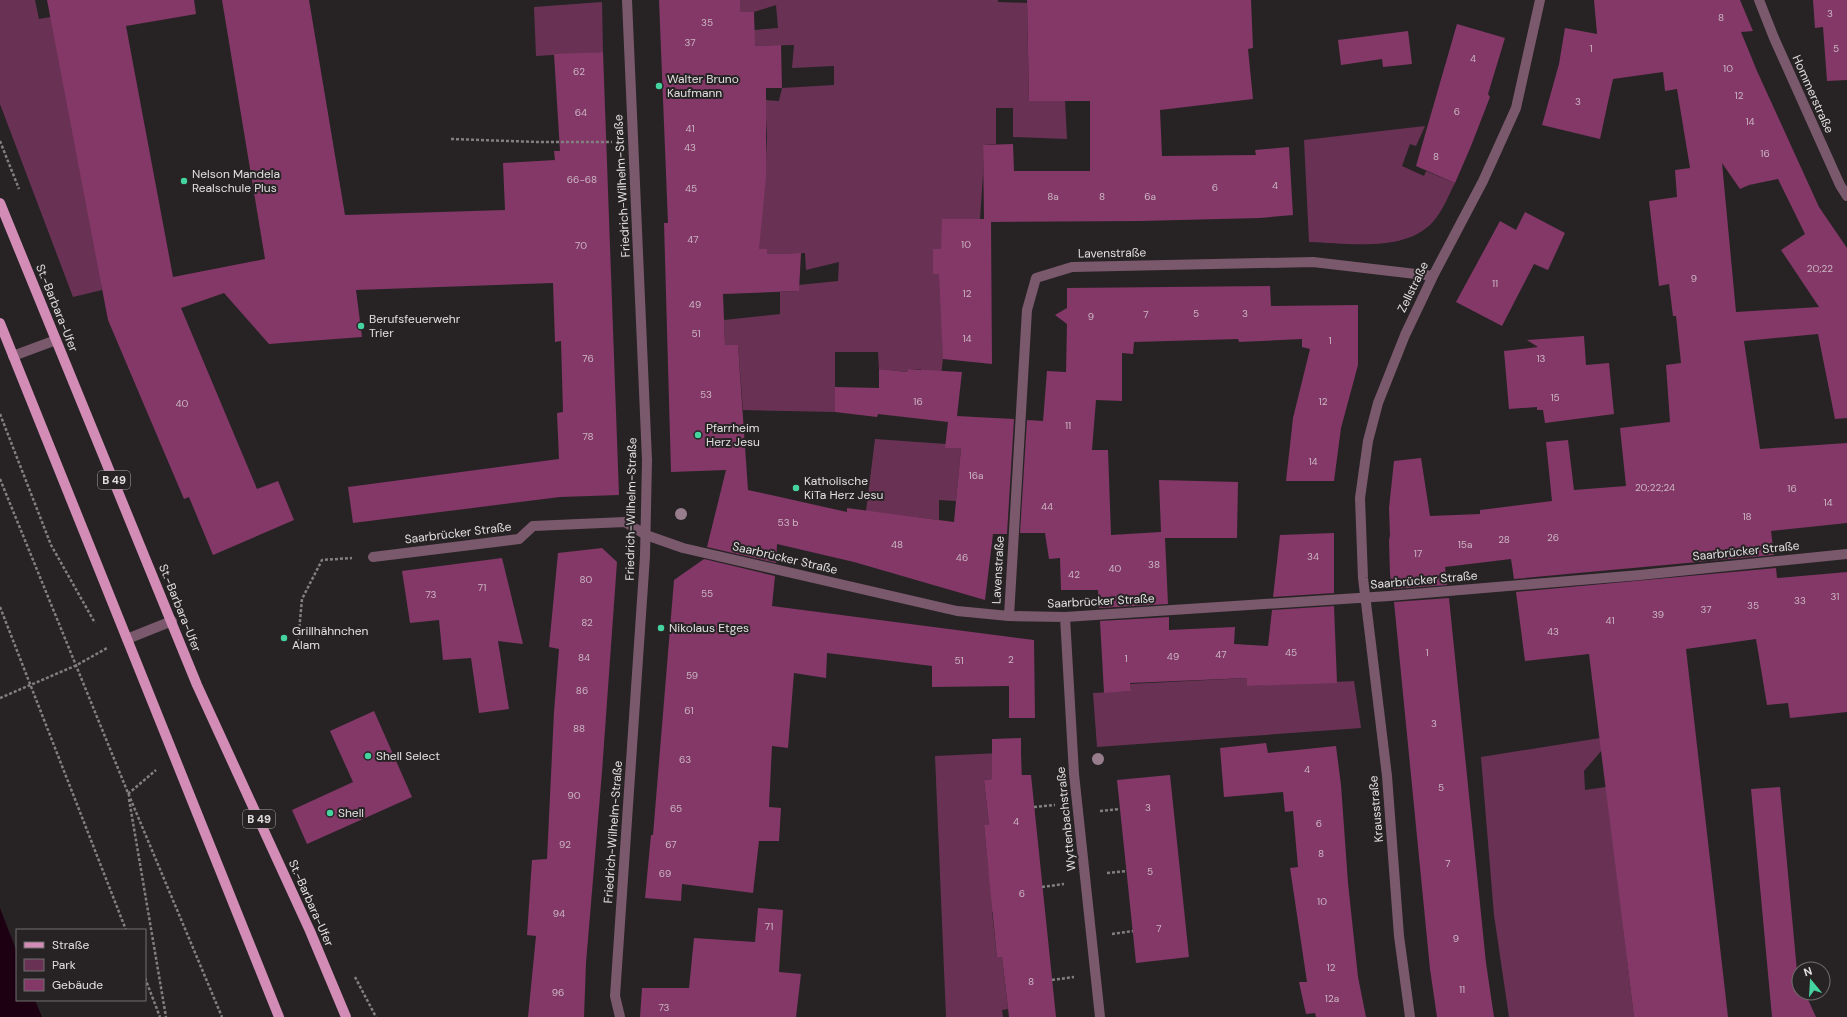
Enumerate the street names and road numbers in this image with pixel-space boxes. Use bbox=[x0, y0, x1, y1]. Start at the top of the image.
street label: Hommerstraße bbox=[1789, 52, 1837, 136]
street label: Friedrich-Wilhelm-Straße bbox=[610, 114, 634, 258]
street label: Lavenstraße bbox=[1078, 244, 1146, 262]
street label: Zellstraße bbox=[1394, 259, 1432, 315]
street label: St.-Barbara-Ufer bbox=[32, 262, 82, 355]
street label: Friedrich-Wilhelm-Straße bbox=[622, 437, 640, 581]
road number: B 49 bbox=[98, 471, 130, 489]
street label: Saarbrücker Straße bbox=[404, 518, 512, 547]
street label: Lavenstraße bbox=[988, 535, 1008, 605]
street label: Saarbrücker Straße bbox=[1692, 537, 1800, 565]
street label: Saarbrücker Straße bbox=[731, 538, 839, 578]
street label: St.-Barbara-Ufer bbox=[155, 562, 205, 655]
street label: Saarbrücker Straße bbox=[1370, 567, 1478, 593]
street label: Saarbrücker Straße bbox=[1047, 590, 1155, 612]
street label: Friedrich-Wilhelm-Straße bbox=[600, 760, 626, 904]
street label: Wyttenbachstraße bbox=[1053, 766, 1079, 872]
street label: Krausstraße bbox=[1365, 775, 1387, 843]
road number: B 49 bbox=[243, 810, 275, 828]
street label: St.-Barbara-Ufer bbox=[285, 857, 337, 949]

